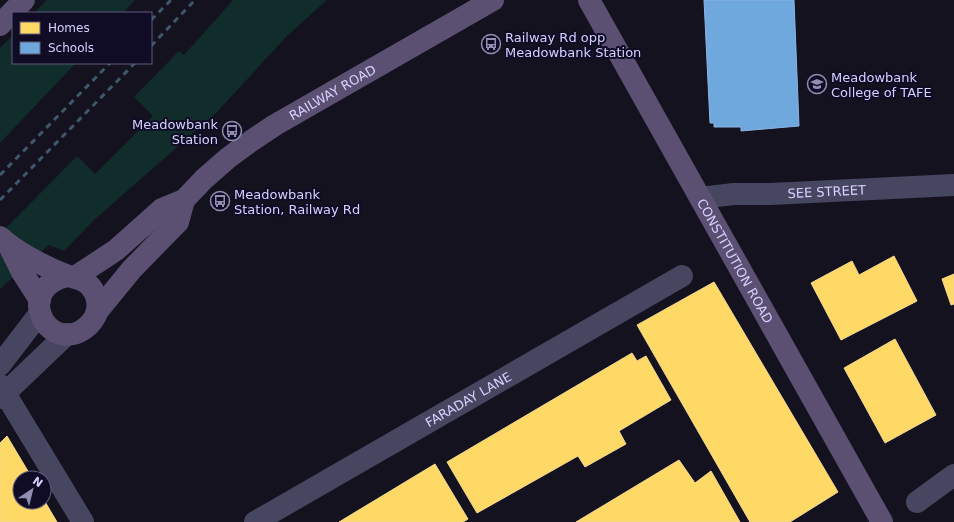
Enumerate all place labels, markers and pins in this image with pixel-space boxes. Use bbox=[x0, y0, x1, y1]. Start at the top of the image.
place label: Railway Rd opp Meadowbank Station bbox=[505, 30, 641, 60]
bus stop icon: Railway Rd opp Meadowbank Station bbox=[480, 33, 502, 55]
place label: Meadowbank College of TAFE bbox=[831, 70, 932, 100]
school or university icon: Meadowbank College of TAFE bbox=[806, 73, 828, 95]
place label: Meadowbank Station bbox=[132, 117, 218, 147]
bus stop icon: Meadowbank Station bbox=[221, 120, 243, 142]
place label: Meadowbank Station, Railway Rd bbox=[234, 187, 360, 217]
bus stop icon: Meadowbank Station, Railway Rd bbox=[209, 190, 231, 212]

